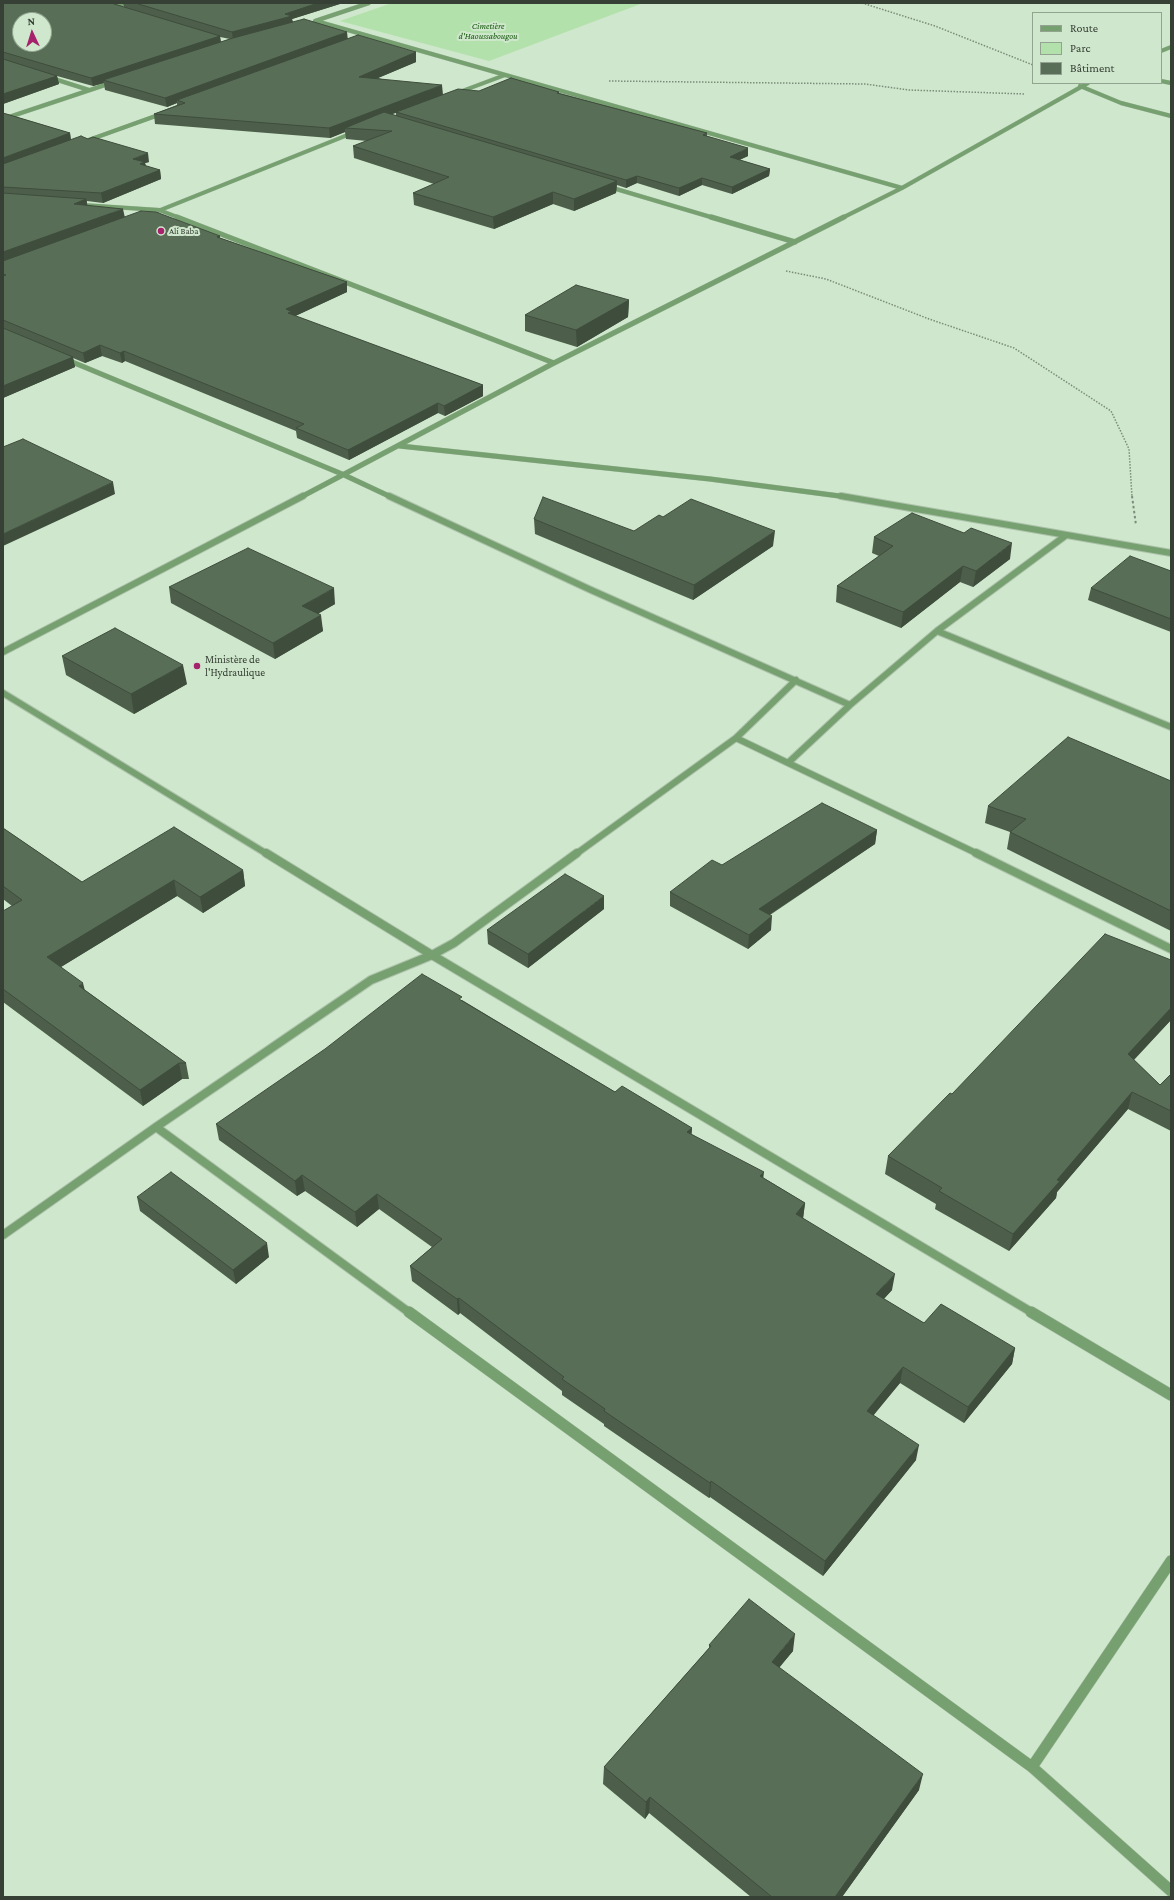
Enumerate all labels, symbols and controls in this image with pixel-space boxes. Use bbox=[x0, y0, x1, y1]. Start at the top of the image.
north arrow bbox=[12, 12, 52, 52]
legend bbox=[1032, 12, 1162, 84]
text: N bbox=[27, 15, 35, 27]
park label: Cimetière d'Haoussabougou bbox=[458, 21, 518, 42]
text: Route bbox=[1070, 21, 1098, 35]
text: Parc bbox=[1070, 41, 1090, 55]
text: Bâtiment bbox=[1070, 61, 1115, 75]
marker: Ali Baba bbox=[156, 226, 166, 236]
place label: Ali Baba bbox=[169, 226, 198, 236]
place label: Ministère de l'Hydraulique bbox=[205, 653, 265, 679]
marker: Ministère de l'Hydraulique bbox=[192, 661, 202, 671]

